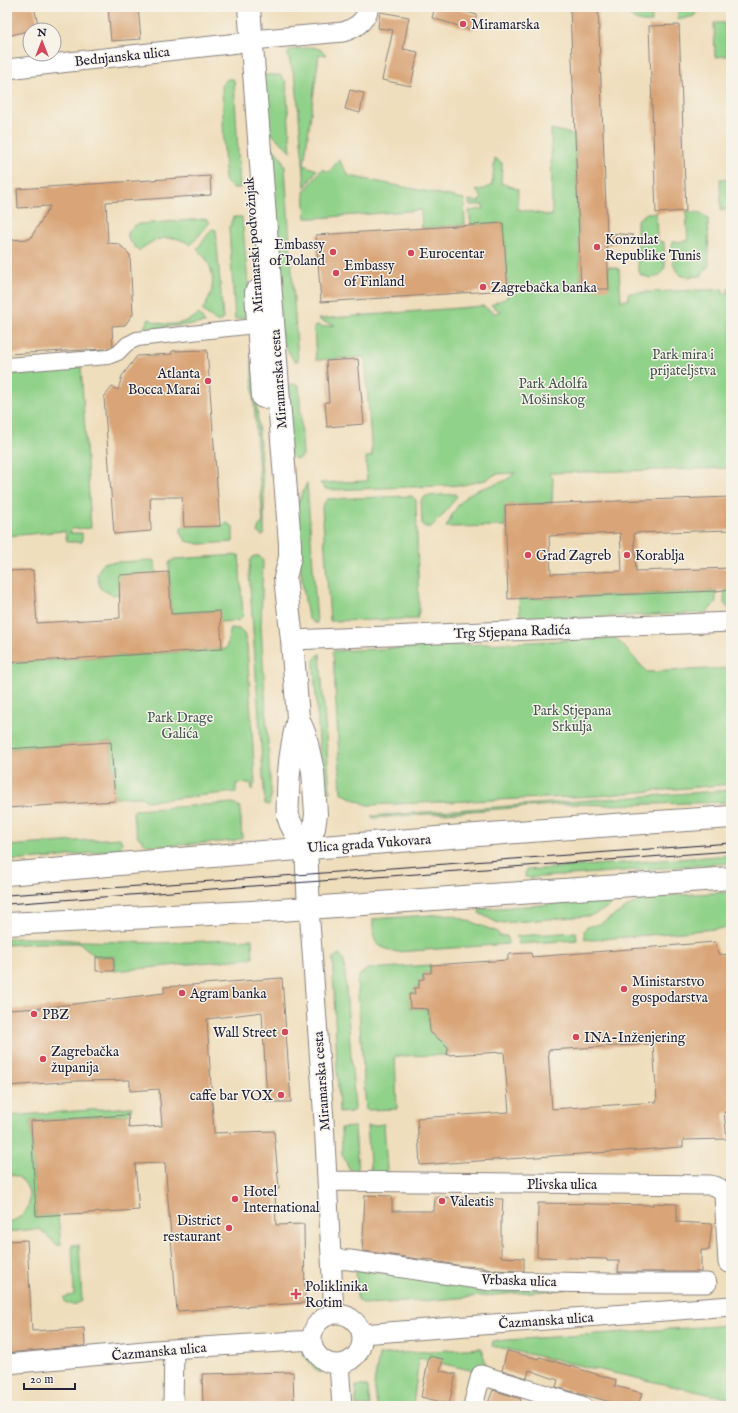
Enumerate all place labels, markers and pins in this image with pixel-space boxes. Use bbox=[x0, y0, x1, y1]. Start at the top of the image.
place label: Miramarska bbox=[471, 16, 541, 34]
marker: Miramarska bbox=[458, 19, 468, 29]
place label: Konzulat Republike Tunis bbox=[605, 231, 701, 265]
place label: Embassy of Poland bbox=[269, 236, 326, 270]
marker: Konzulat Republike Tunis bbox=[592, 242, 602, 252]
place label: Eurocentar bbox=[419, 245, 485, 263]
marker: Embassy of Poland bbox=[328, 247, 338, 257]
marker: Eurocentar bbox=[406, 248, 416, 258]
place label: Embassy of Finland bbox=[344, 257, 405, 291]
marker: Embassy of Finland bbox=[331, 268, 341, 278]
place label: Zagrebačka banka bbox=[491, 279, 598, 297]
marker: Zagrebačka banka bbox=[478, 282, 488, 292]
place label: Atlanta Bocca Marai bbox=[128, 365, 201, 399]
marker: Atlanta Bocca Marai bbox=[203, 376, 213, 386]
place label: Grad Zagreb bbox=[536, 547, 611, 565]
place label: Korablja bbox=[635, 547, 685, 565]
marker: Grad Zagreb bbox=[523, 550, 533, 560]
marker: Korablja bbox=[622, 550, 632, 560]
place label: Ministarstvo gospodarstva bbox=[632, 973, 709, 1007]
marker: Ministarstvo gospodarstva bbox=[619, 984, 629, 994]
place label: Agram banka bbox=[189, 985, 268, 1003]
marker: Agram banka bbox=[177, 988, 187, 998]
place label: PBZ bbox=[42, 1006, 69, 1024]
marker: PBZ bbox=[29, 1009, 39, 1019]
place label: Wall Street bbox=[213, 1024, 277, 1042]
marker: Wall Street bbox=[280, 1027, 290, 1037]
place label: INA-Inženjering bbox=[584, 1029, 686, 1047]
marker: INA-Inženjering bbox=[571, 1032, 581, 1042]
place label: Zagrebačka županija bbox=[51, 1043, 120, 1077]
marker: Zagrebačka županija bbox=[38, 1054, 48, 1064]
place label: caffe bar VOX bbox=[190, 1087, 274, 1105]
marker: caffe bar VOX bbox=[276, 1090, 286, 1100]
place label: Hotel International bbox=[243, 1183, 320, 1217]
place label: Valeatis bbox=[449, 1193, 494, 1211]
marker: Hotel International bbox=[230, 1194, 240, 1204]
marker: Valeatis bbox=[437, 1196, 447, 1206]
place label: District restaurant bbox=[163, 1212, 221, 1246]
marker: District restaurant bbox=[224, 1223, 234, 1233]
place label: Poliklinika Rotim bbox=[305, 1278, 369, 1312]
marker: Poliklinika Rotim bbox=[290, 1288, 302, 1300]

